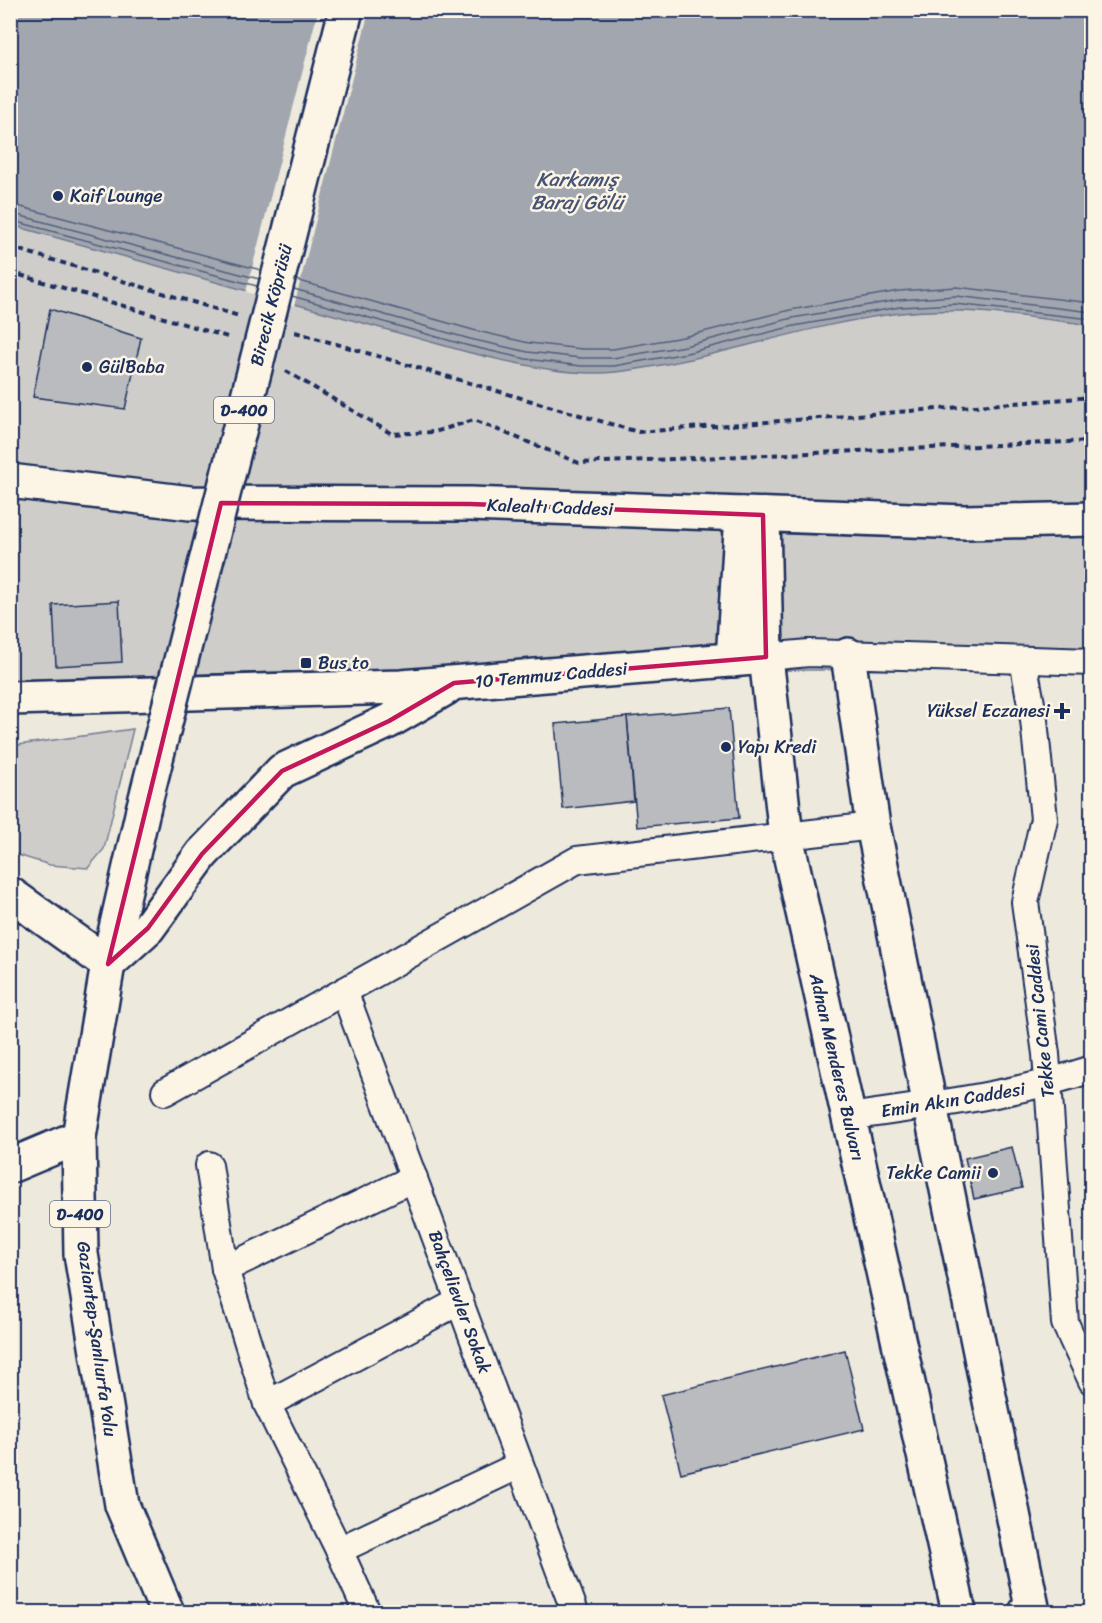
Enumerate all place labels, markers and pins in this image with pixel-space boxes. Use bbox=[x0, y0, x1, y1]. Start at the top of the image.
place label: Kaif Lounge bbox=[70, 180, 163, 212]
marker: Kaif Lounge bbox=[51, 189, 65, 203]
place label: GülBaba bbox=[99, 351, 165, 383]
marker: GülBaba bbox=[80, 360, 94, 374]
place label: Bus to bbox=[318, 647, 369, 679]
marker: Bus to bbox=[299, 656, 313, 670]
place label: Yüksel Eczanesi bbox=[927, 695, 1051, 727]
marker: Yüksel Eczanesi bbox=[1055, 704, 1069, 718]
place label: Yapı Kredi bbox=[738, 731, 817, 763]
marker: Yapı Kredi bbox=[719, 740, 733, 754]
place label: Tekke Camii bbox=[886, 1157, 982, 1189]
marker: Tekke Camii bbox=[986, 1166, 1000, 1180]

